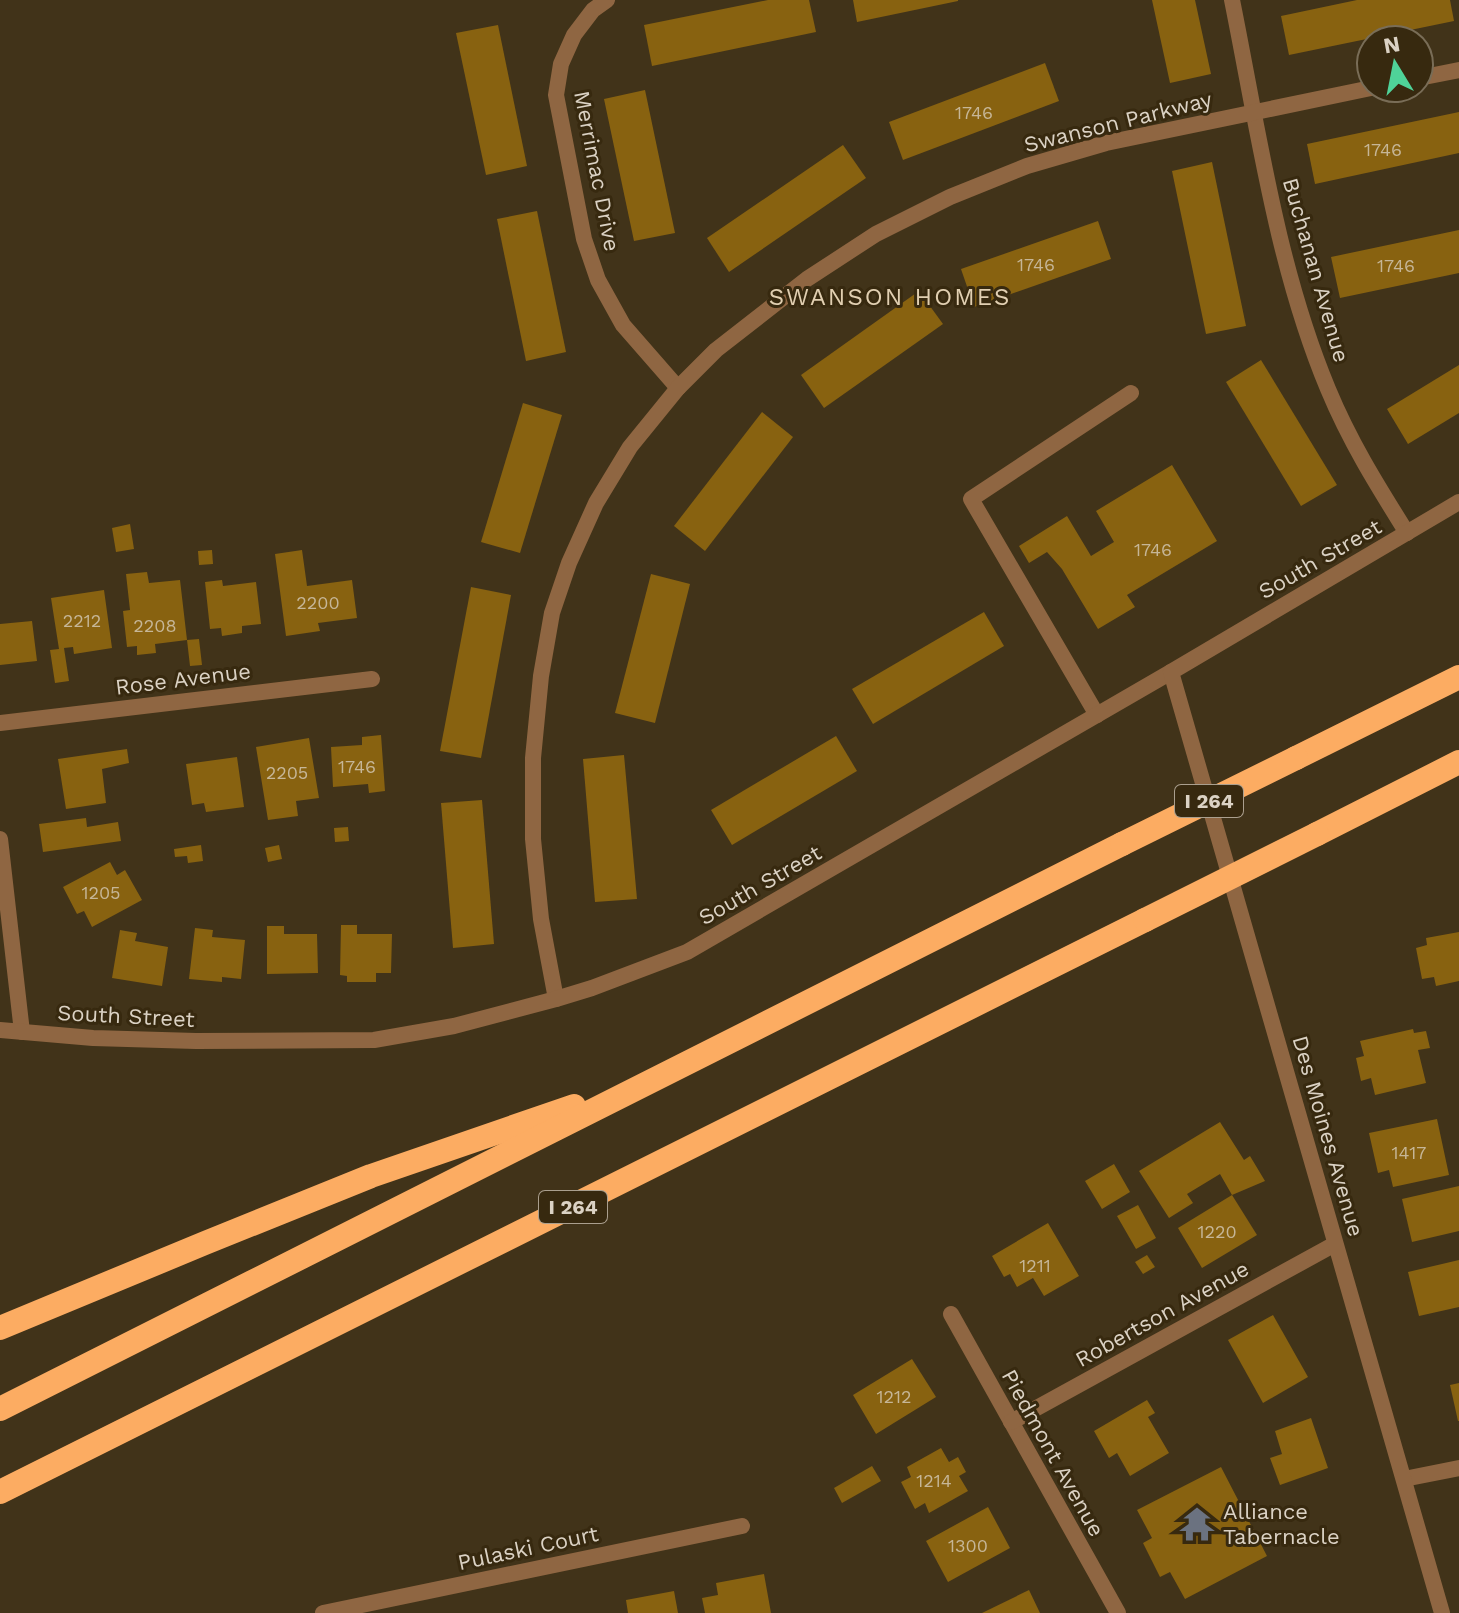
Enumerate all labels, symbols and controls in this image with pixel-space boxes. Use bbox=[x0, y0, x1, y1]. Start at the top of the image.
north arrow bbox=[1355, 24, 1435, 104]
text: N bbox=[1381, 31, 1402, 59]
street label: Swanson Parkway bbox=[1021, 86, 1215, 157]
street label: Merrimac Drive bbox=[569, 89, 625, 253]
house number: 1746 bbox=[955, 102, 993, 123]
house number: 1746 bbox=[1364, 139, 1402, 160]
street label: Buchanan Avenue bbox=[1278, 175, 1354, 365]
house number: 1746 bbox=[1017, 254, 1055, 275]
house number: 1746 bbox=[1377, 255, 1415, 276]
district label: SWANSON HOMES bbox=[769, 283, 1011, 311]
street label: South Street bbox=[1254, 514, 1386, 604]
house number: 1746 bbox=[1134, 539, 1172, 560]
house number: 2200 bbox=[296, 592, 340, 613]
house number: 2212 bbox=[63, 610, 101, 631]
house number: 2208 bbox=[133, 615, 177, 636]
street label: Rose Avenue bbox=[114, 658, 252, 700]
house number: 1746 bbox=[338, 756, 376, 777]
house number: 2205 bbox=[266, 762, 308, 783]
road number: I 264 bbox=[1175, 785, 1243, 817]
street label: South Street bbox=[694, 840, 826, 930]
house number: 1205 bbox=[81, 882, 121, 903]
street label: South Street bbox=[57, 1000, 195, 1032]
street label: Des Moines Avenue bbox=[1287, 1033, 1369, 1239]
house number: 1417 bbox=[1392, 1142, 1426, 1163]
road number: I 264 bbox=[539, 1191, 607, 1223]
house number: 1220 bbox=[1197, 1221, 1237, 1242]
house number: 1211 bbox=[1019, 1255, 1051, 1276]
street label: Robertson Avenue bbox=[1071, 1256, 1253, 1372]
street label: Piedmont Avenue bbox=[997, 1365, 1109, 1541]
house number: 1212 bbox=[876, 1386, 912, 1407]
house number: 1214 bbox=[916, 1470, 952, 1491]
place label: Alliance Tabernacle bbox=[1223, 1499, 1340, 1549]
temple icon: Alliance Tabernacle bbox=[1178, 1505, 1216, 1543]
street label: Pulaski Court bbox=[455, 1521, 601, 1575]
house number: 1300 bbox=[948, 1535, 988, 1556]

